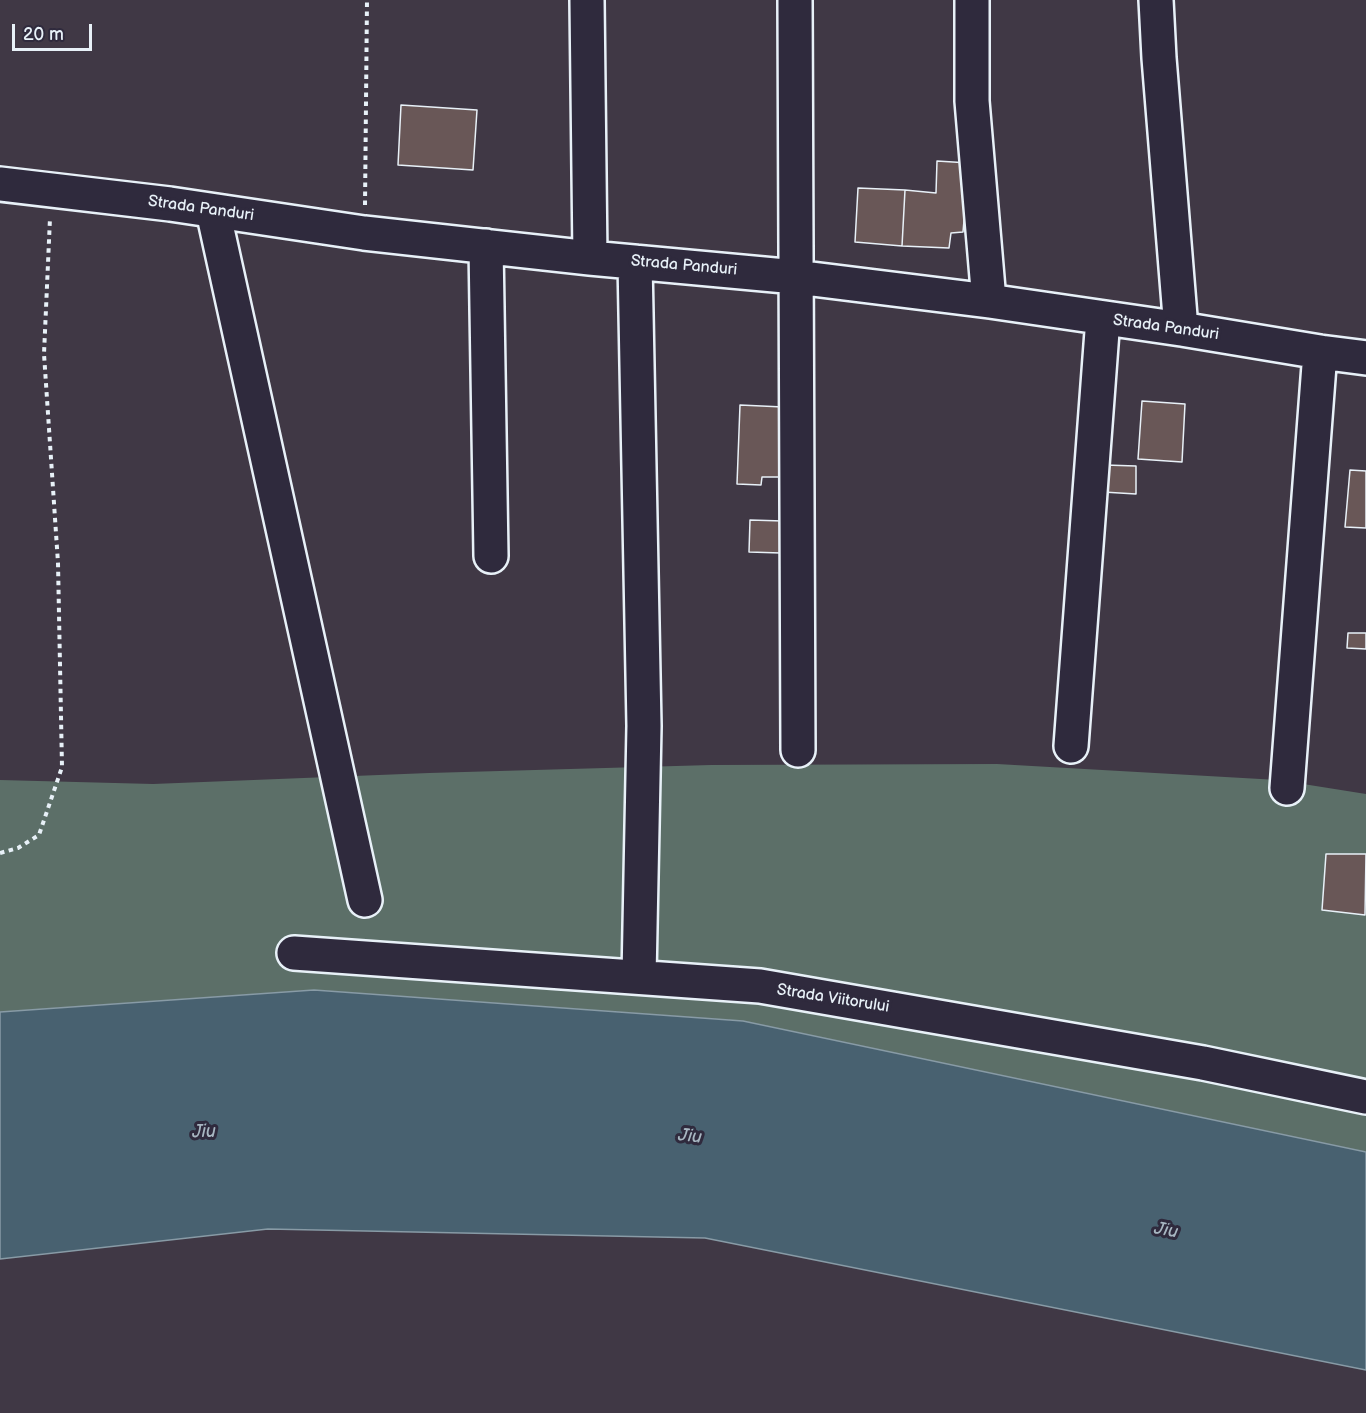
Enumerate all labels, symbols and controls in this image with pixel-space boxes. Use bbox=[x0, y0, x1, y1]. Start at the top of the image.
scale bar bbox=[15, 12, 94, 50]
text: 20 m bbox=[23, 24, 64, 45]
street label: Strada Panduri bbox=[147, 192, 255, 226]
street label: Strada Panduri bbox=[630, 252, 738, 280]
street label: Strada Panduri bbox=[1112, 311, 1220, 345]
street label: Strada Viitorului bbox=[775, 981, 891, 1017]
water label: Jiu bbox=[192, 1121, 216, 1143]
water label: Jiu bbox=[677, 1125, 703, 1149]
water label: Jiu bbox=[1152, 1218, 1180, 1244]

